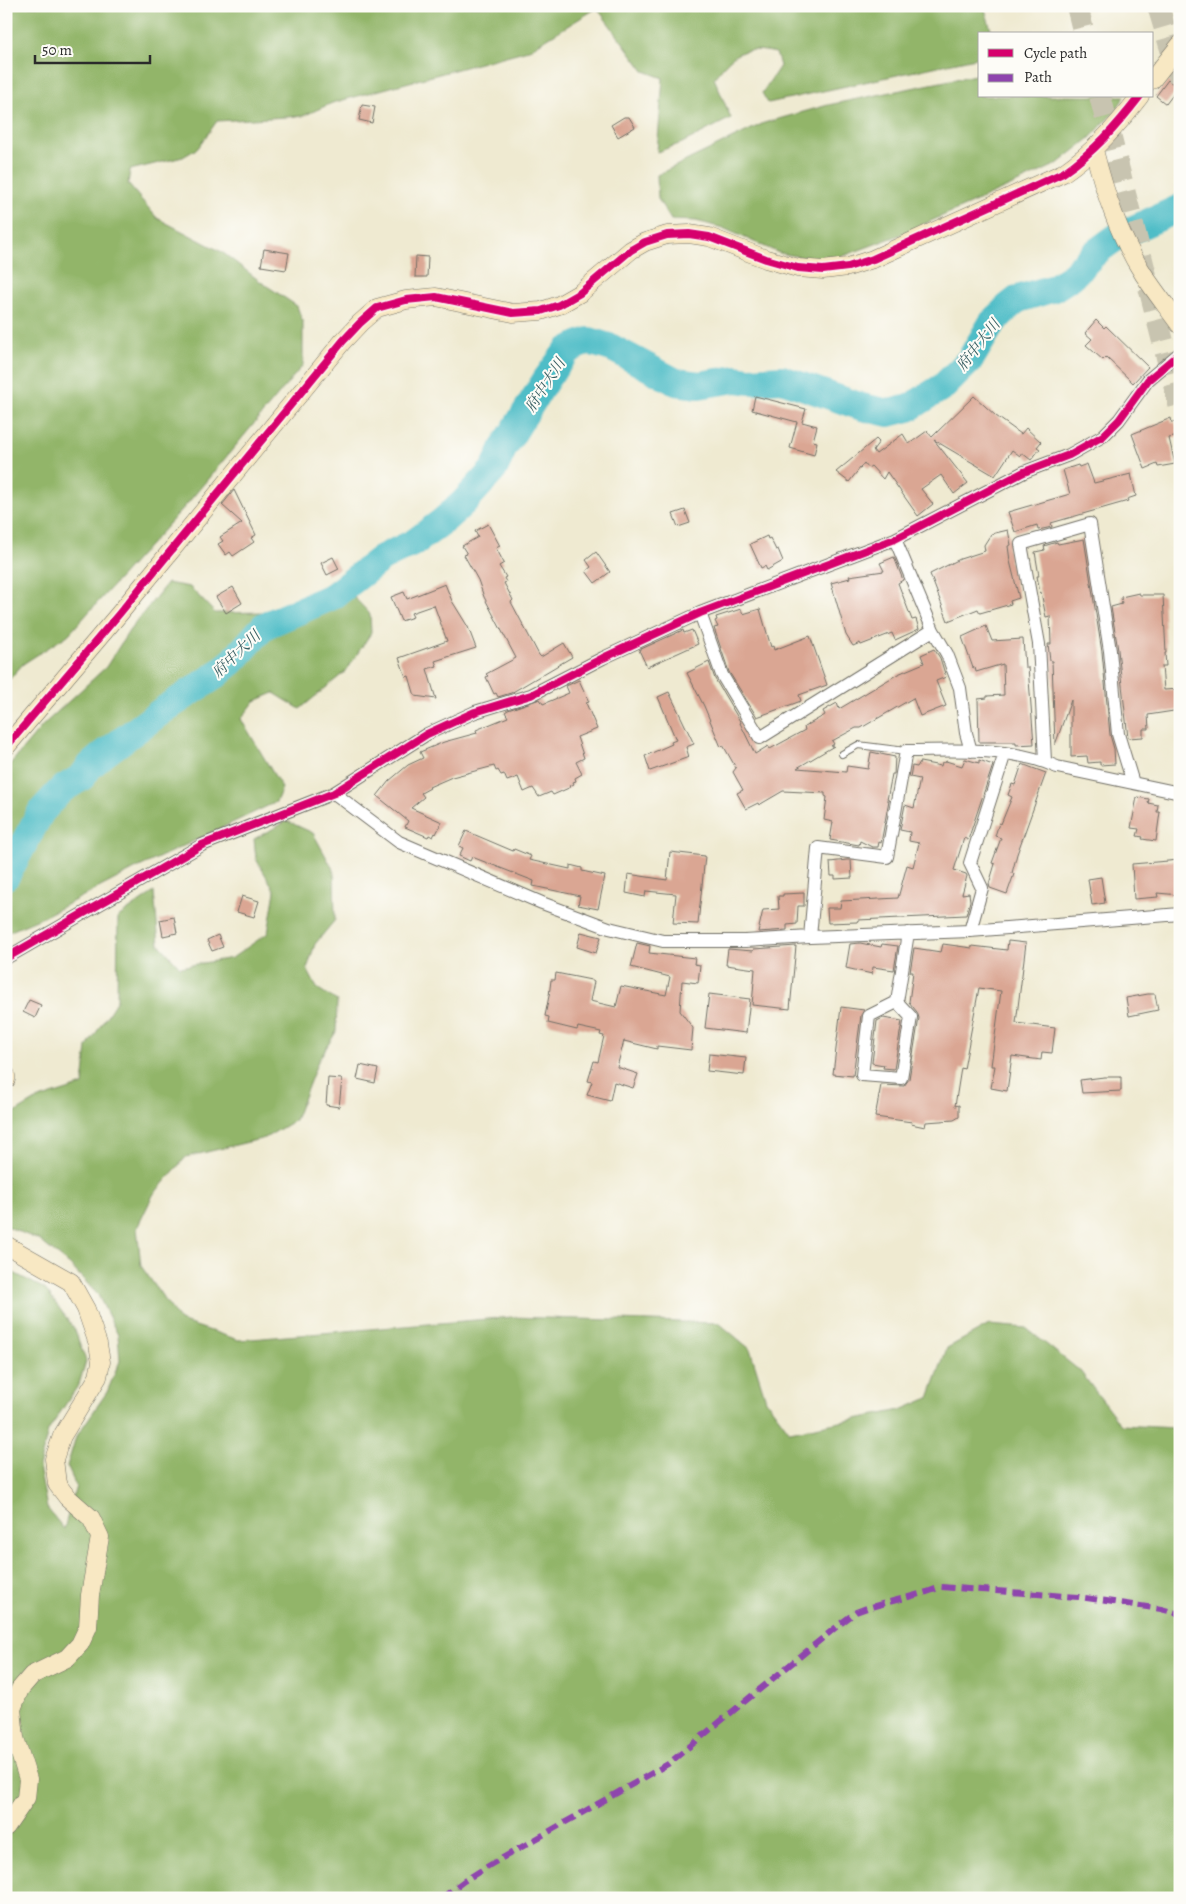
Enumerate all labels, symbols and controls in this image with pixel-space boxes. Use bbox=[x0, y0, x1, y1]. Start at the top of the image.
scale bar bbox=[35, 32, 150, 64]
legend bbox=[978, 32, 1154, 98]
text: 50 m bbox=[42, 40, 72, 60]
text: Cycle path bbox=[1024, 43, 1087, 63]
text: Path bbox=[1024, 67, 1052, 87]
water label: 府中大川 bbox=[952, 314, 1006, 375]
water label: 府中大川 bbox=[520, 353, 571, 416]
water label: 府中大川 bbox=[207, 625, 266, 682]

